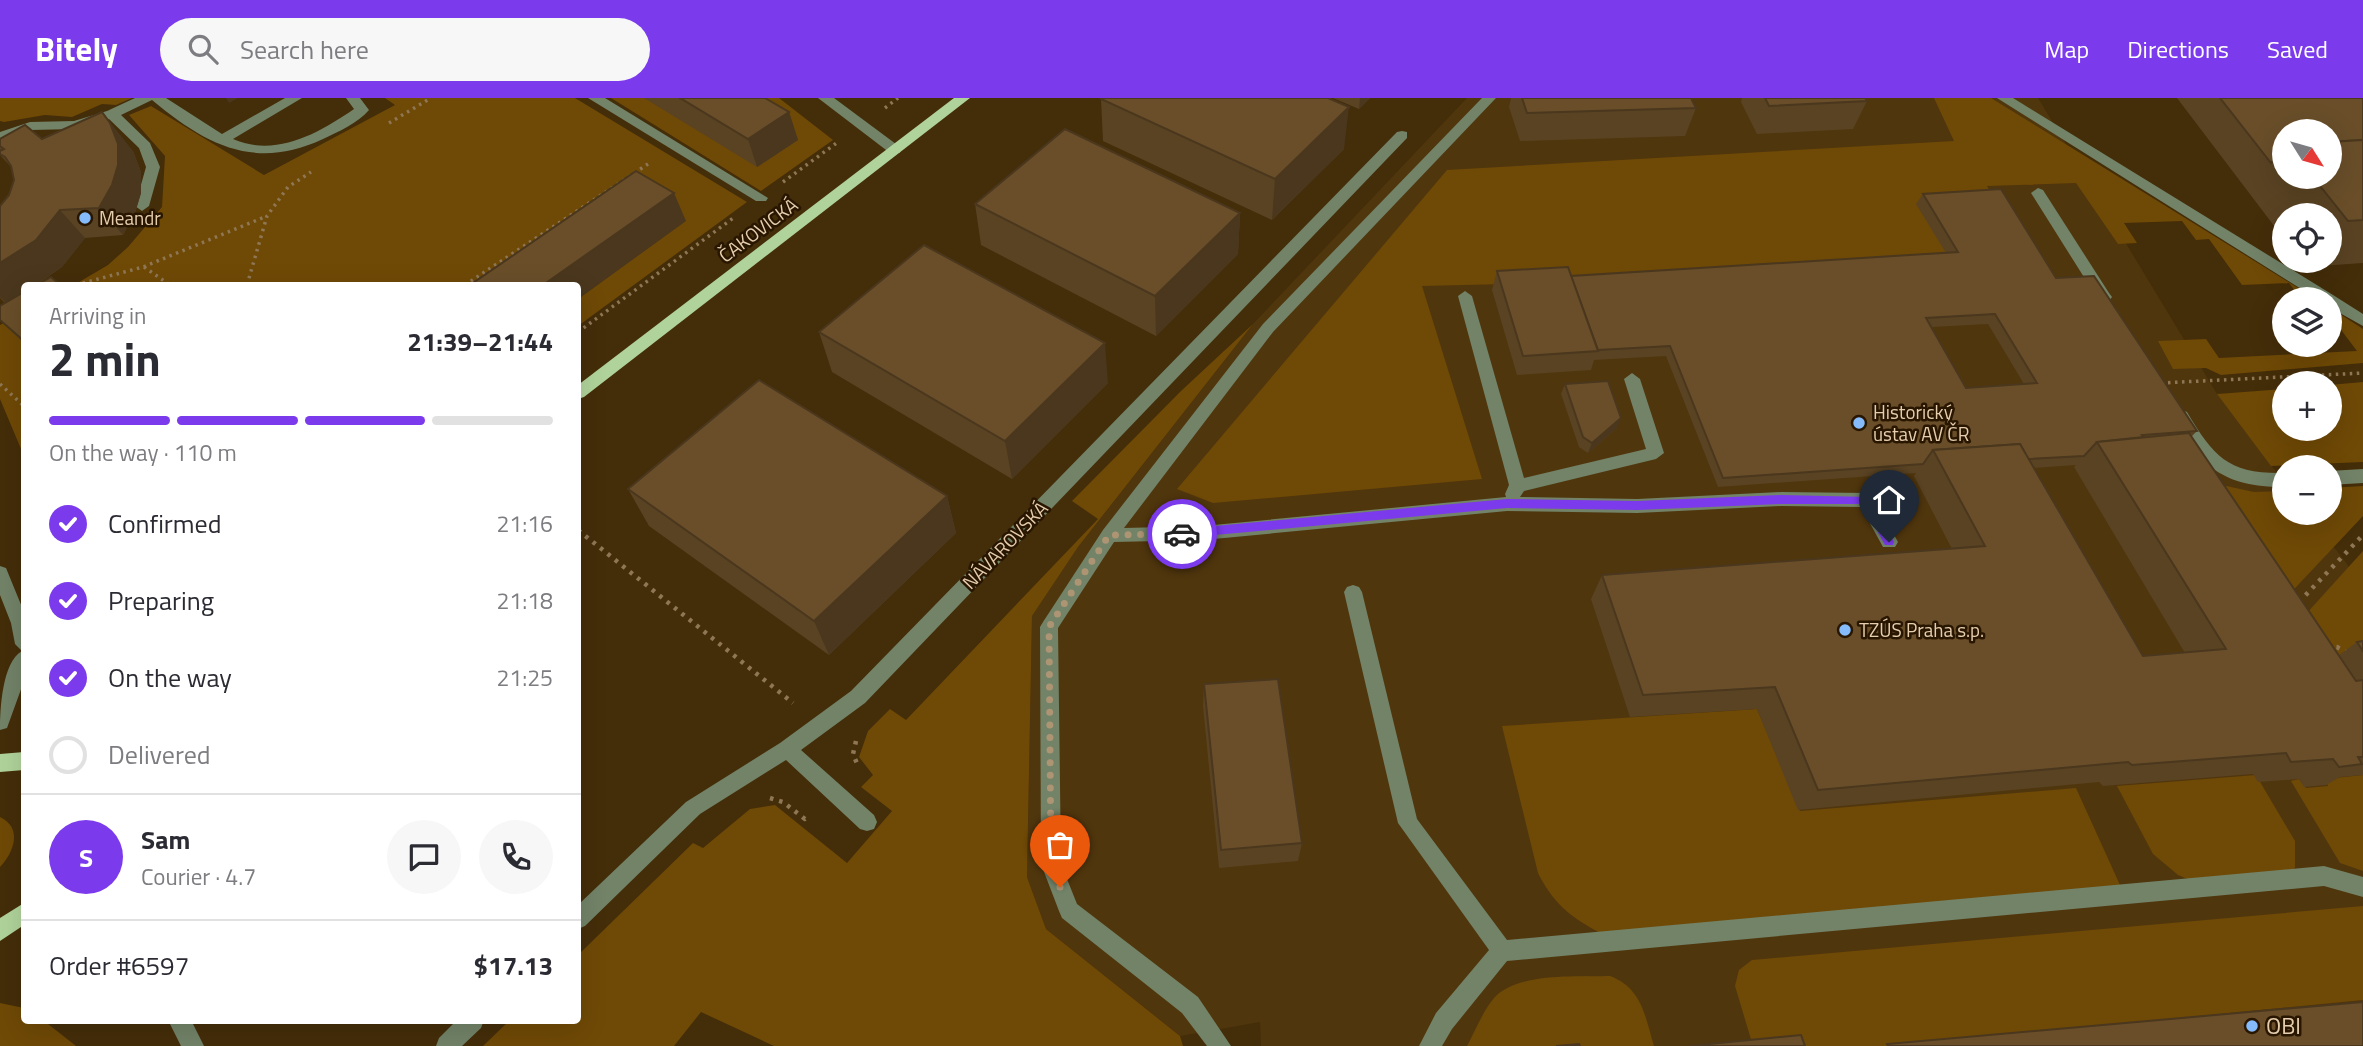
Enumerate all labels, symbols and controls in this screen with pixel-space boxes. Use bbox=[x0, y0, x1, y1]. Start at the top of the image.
search box bbox=[160, 18, 650, 81]
text: Bitely bbox=[35, 24, 118, 74]
icon: search bbox=[184, 30, 222, 68]
text: Search here bbox=[240, 30, 369, 69]
text: Map bbox=[2044, 31, 2089, 67]
text: Directions bbox=[2127, 31, 2229, 67]
text: Saved bbox=[2267, 31, 2328, 67]
north arrow bbox=[2272, 119, 2342, 189]
map controls bbox=[2272, 119, 2342, 525]
street label: ČAKOVICKÁ bbox=[712, 190, 803, 269]
place label: Meandr bbox=[99, 203, 161, 232]
button: locate bbox=[2272, 203, 2342, 273]
marker: Meandr bbox=[77, 210, 93, 226]
button: layers bbox=[2272, 287, 2342, 357]
text: Arriving in bbox=[49, 298, 146, 333]
text: 21:39–21:44 bbox=[407, 322, 553, 361]
text: 2 min bbox=[49, 324, 161, 394]
button: + bbox=[2272, 371, 2342, 441]
place label: Historický ústav AV ČR bbox=[1873, 397, 1969, 448]
marker: Historický ústav AV ČR bbox=[1851, 415, 1867, 431]
text: On the way · 110 m bbox=[49, 435, 237, 470]
button: − bbox=[2272, 455, 2342, 525]
pin bbox=[1859, 470, 1919, 542]
icon: home bbox=[1870, 481, 1908, 519]
street label: NÁVAROVSKÁ bbox=[955, 494, 1054, 595]
courier bbox=[1147, 499, 1217, 569]
text: Confirmed bbox=[108, 504, 222, 543]
icon: check bbox=[49, 505, 87, 543]
text: 21:16 bbox=[496, 506, 553, 541]
icon: car bbox=[1163, 515, 1201, 553]
text: Preparing bbox=[108, 581, 214, 620]
icon: check bbox=[49, 582, 87, 620]
text: 21:18 bbox=[496, 583, 553, 618]
place label: TZÚS Praha s.p. bbox=[1859, 615, 1984, 644]
marker: TZÚS Praha s.p. bbox=[1837, 622, 1853, 638]
text: On the way bbox=[108, 658, 232, 697]
icon: check bbox=[49, 659, 87, 697]
text: 21:25 bbox=[496, 660, 553, 695]
text: Delivered bbox=[108, 735, 211, 774]
pin bbox=[1030, 815, 1090, 887]
text: Sam bbox=[141, 820, 190, 859]
button: chat bbox=[387, 820, 461, 894]
button: phone bbox=[479, 820, 553, 894]
icon: bag bbox=[1041, 826, 1079, 864]
text: S bbox=[79, 838, 93, 877]
text: Courier · 4.7 bbox=[141, 859, 256, 894]
text: Order #6597 bbox=[49, 946, 189, 985]
text: $17.13 bbox=[474, 946, 553, 985]
place label: OBI bbox=[2266, 1008, 2301, 1043]
marker: OBI bbox=[2244, 1018, 2260, 1034]

